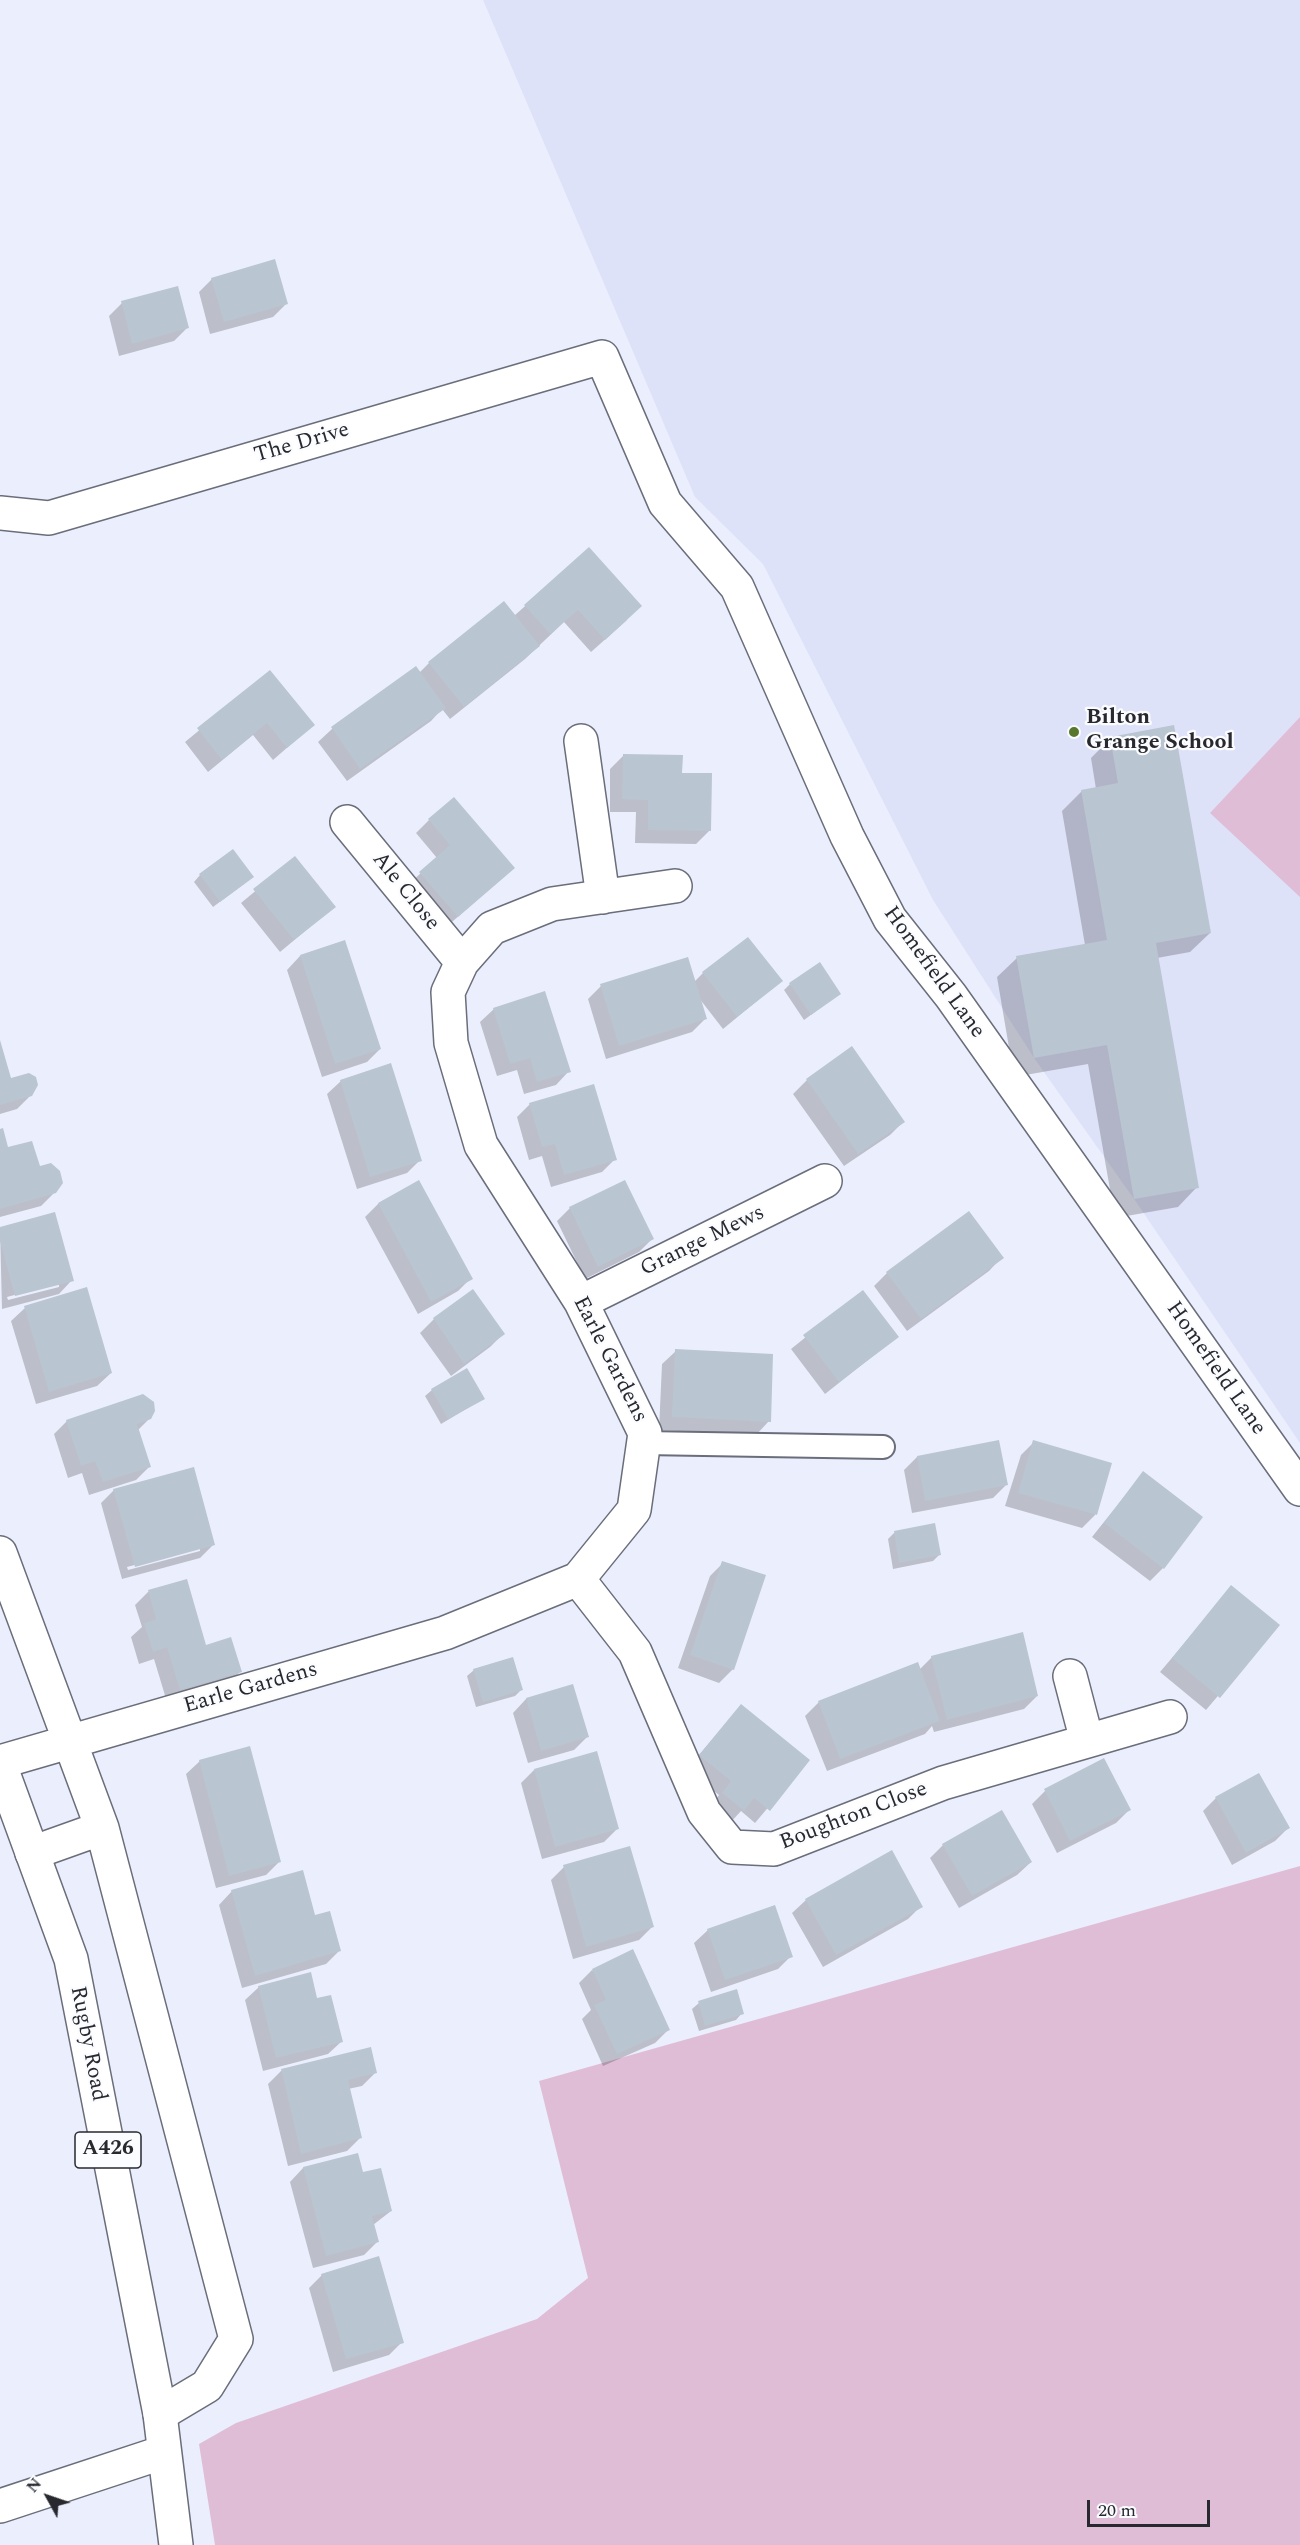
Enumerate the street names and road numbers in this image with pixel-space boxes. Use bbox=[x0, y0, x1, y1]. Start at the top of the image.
street label: The Drive bbox=[251, 418, 353, 470]
street label: Ale Close bbox=[365, 847, 445, 937]
street label: Homefield Lane bbox=[876, 902, 990, 1044]
street label: Grange Mews bbox=[637, 1201, 769, 1283]
street label: Earle Gardens bbox=[566, 1292, 652, 1428]
street label: Homefield Lane bbox=[1159, 1297, 1271, 1441]
street label: Earle Gardens bbox=[181, 1657, 321, 1721]
street label: Boughton Close bbox=[776, 1777, 932, 1857]
street label: Rugby Road bbox=[63, 1984, 111, 2104]
road number: A426 bbox=[75, 2132, 141, 2168]

